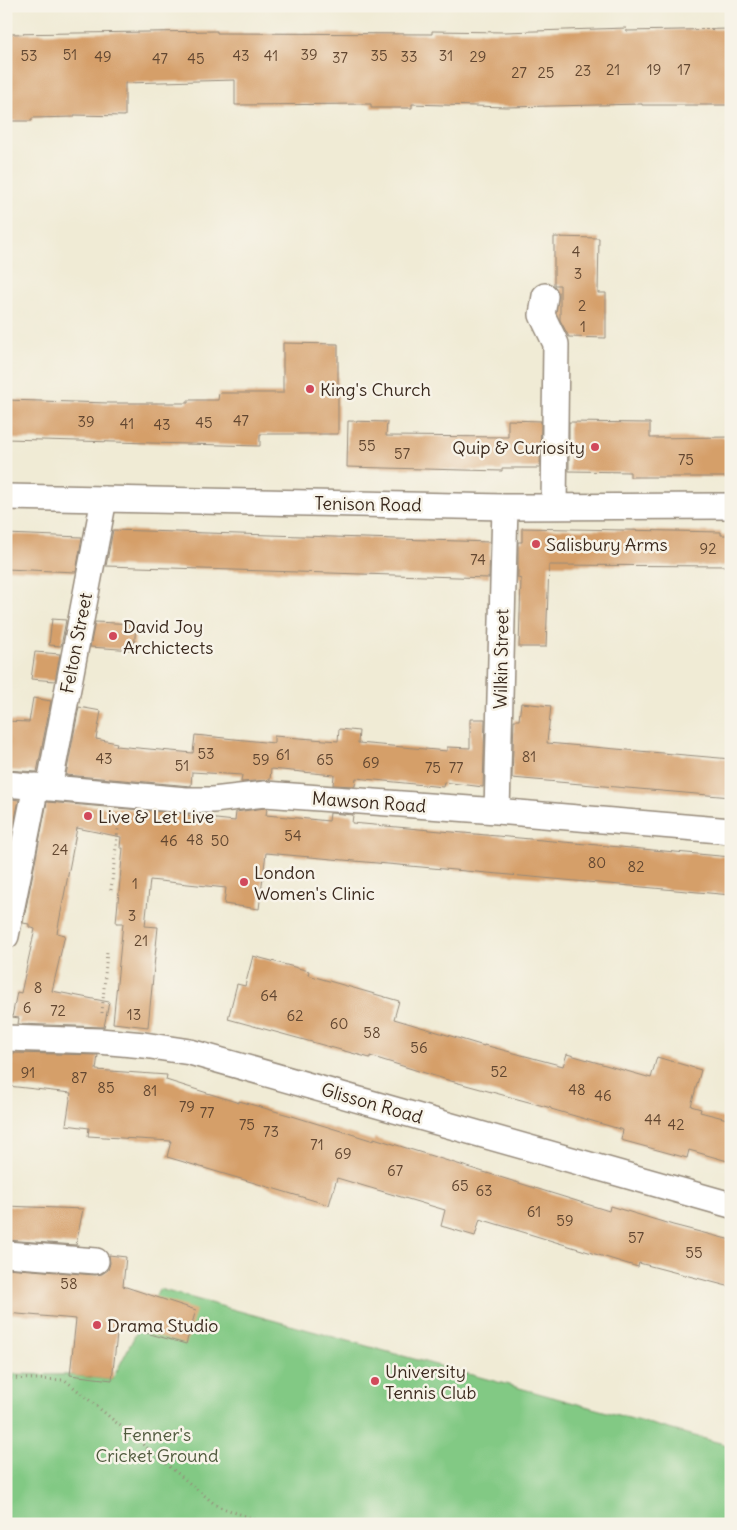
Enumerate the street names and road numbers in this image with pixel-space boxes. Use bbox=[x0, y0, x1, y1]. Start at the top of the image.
street label: Tenison Road bbox=[314, 492, 422, 516]
street label: Felton Street bbox=[55, 591, 97, 695]
street label: Wilkin Street bbox=[489, 609, 513, 709]
street label: Mawson Road bbox=[311, 787, 427, 817]
street label: Glisson Road bbox=[319, 1078, 426, 1129]

